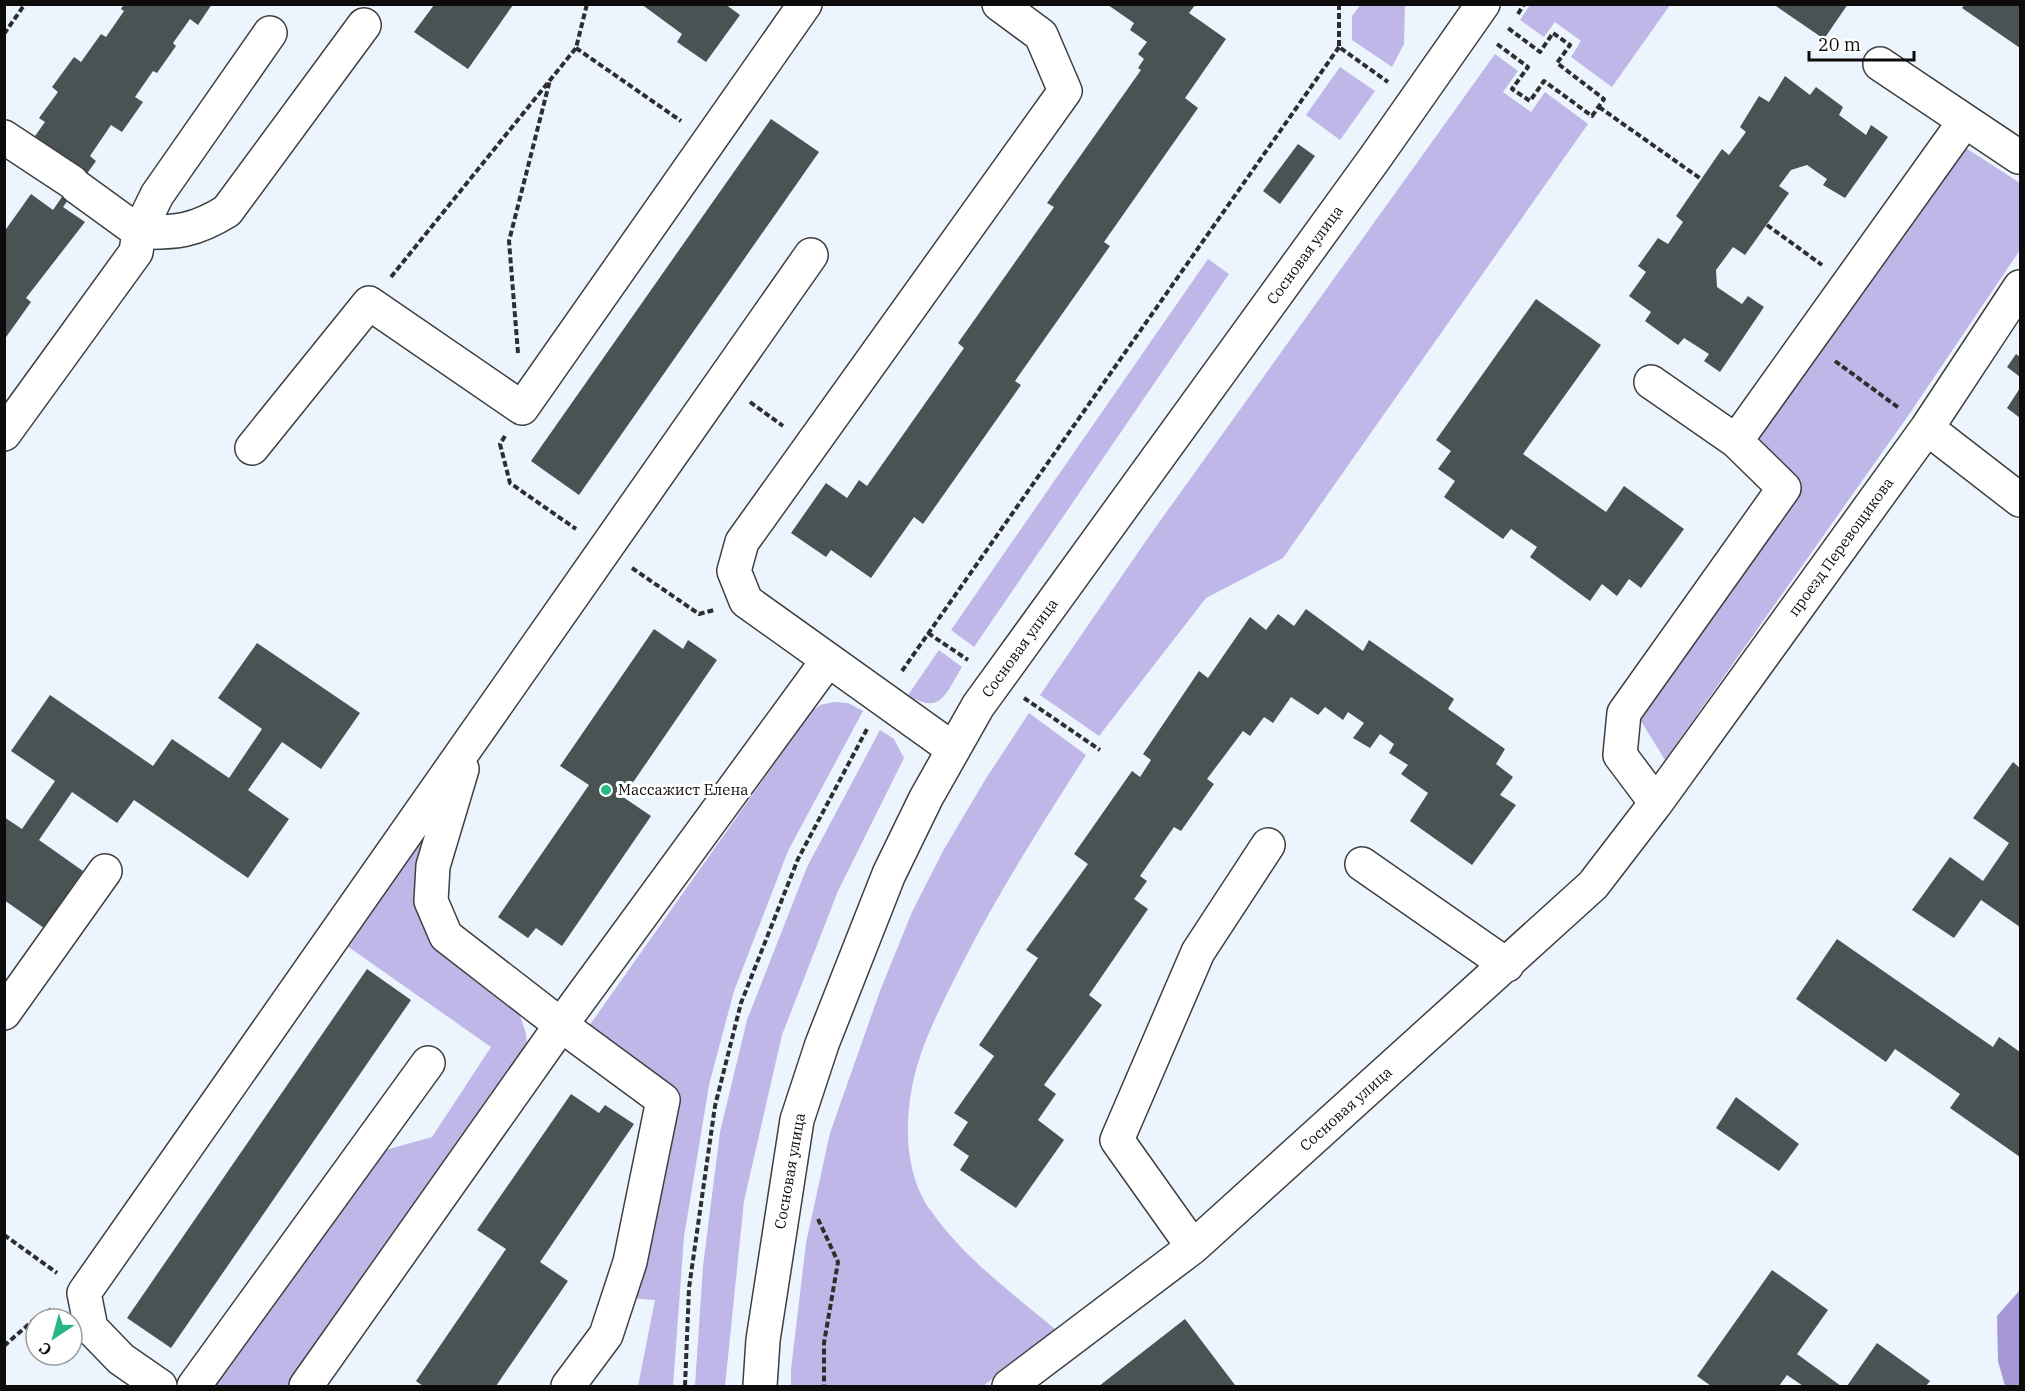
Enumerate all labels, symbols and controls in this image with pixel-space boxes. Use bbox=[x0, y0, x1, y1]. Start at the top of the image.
scale bar bbox=[1809, 24, 1914, 62]
text: 20 m bbox=[1818, 33, 1861, 56]
street label: Сосновая улица bbox=[1262, 202, 1347, 308]
street label: проезд Перевощикова bbox=[1784, 474, 1897, 620]
street label: Сосновая улица bbox=[977, 595, 1062, 701]
place label: Массажист Елена bbox=[618, 780, 749, 799]
marker: Массажист Елена bbox=[599, 783, 613, 797]
street label: Сосновая улица bbox=[1296, 1062, 1396, 1155]
street label: Сосновая улица bbox=[770, 1111, 809, 1230]
north arrow bbox=[24, 1307, 84, 1367]
text: С bbox=[35, 1338, 55, 1360]

